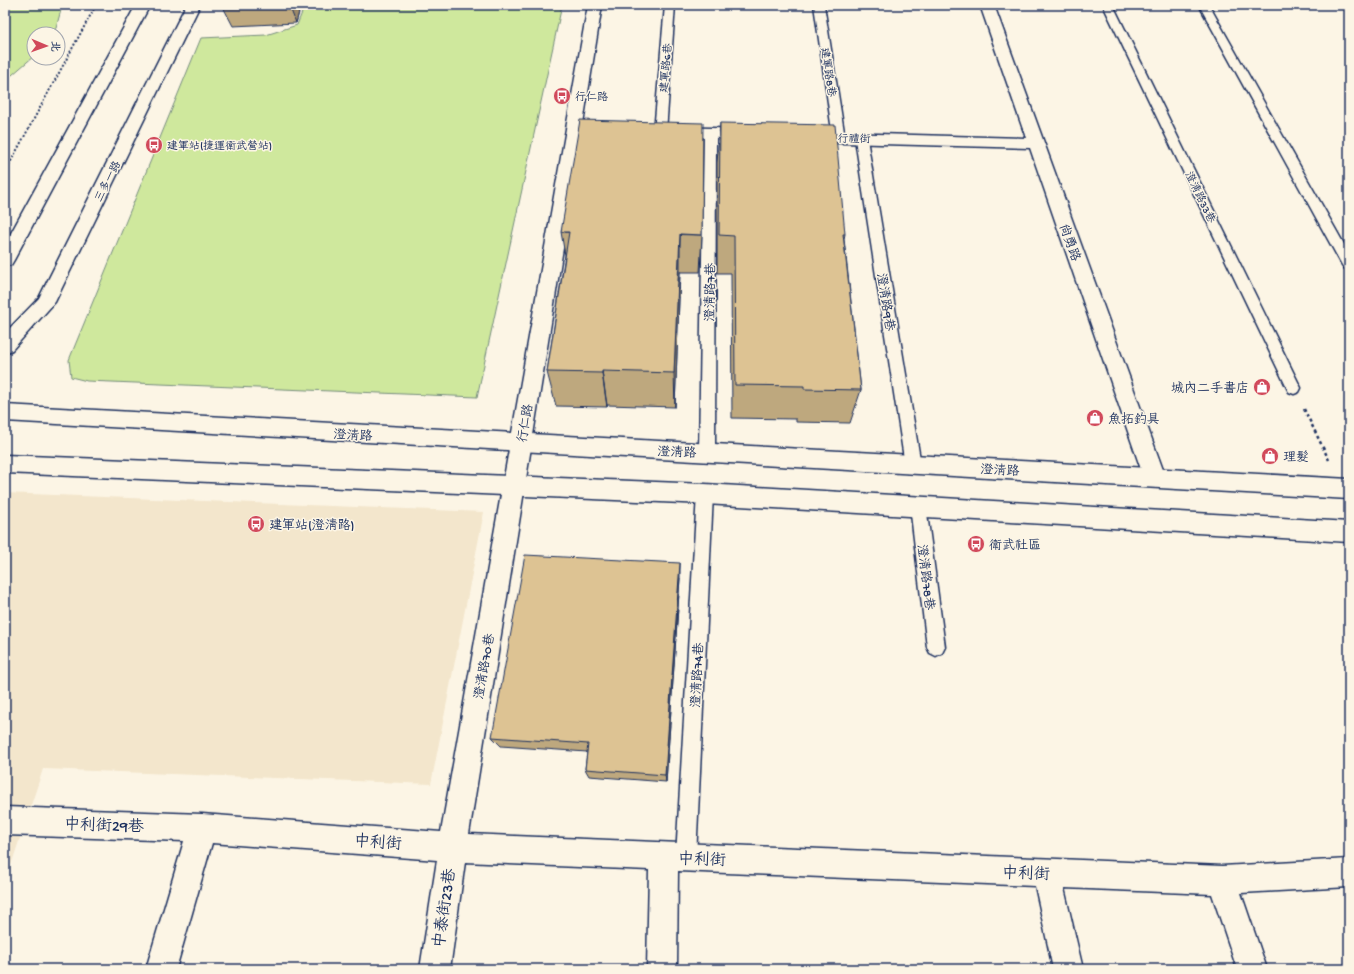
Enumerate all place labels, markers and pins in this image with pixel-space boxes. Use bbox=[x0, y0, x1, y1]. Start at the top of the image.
bus stop icon: 行仁路 bbox=[552, 86, 572, 106]
place label: 行仁路 bbox=[575, 91, 608, 104]
bus stop icon: 建軍站(捷運衛武營站) bbox=[144, 135, 164, 155]
place label: 建軍站(捷運衛武營站) bbox=[167, 140, 272, 153]
shop icon: 城內二手書店 bbox=[1252, 377, 1272, 397]
place label: 城內二手書店 bbox=[1171, 381, 1249, 397]
shop icon: 魚拓釣具 bbox=[1085, 408, 1105, 428]
place label: 魚拓釣具 bbox=[1108, 412, 1160, 428]
shop icon: 理髮 bbox=[1260, 446, 1280, 466]
place label: 理髮 bbox=[1283, 450, 1309, 466]
bus stop icon: 建軍站(澄清路) bbox=[246, 514, 266, 534]
place label: 建軍站(澄清路) bbox=[269, 518, 354, 534]
bus stop icon: 衛武社區 bbox=[966, 534, 986, 554]
place label: 衛武社區 bbox=[989, 538, 1041, 554]

